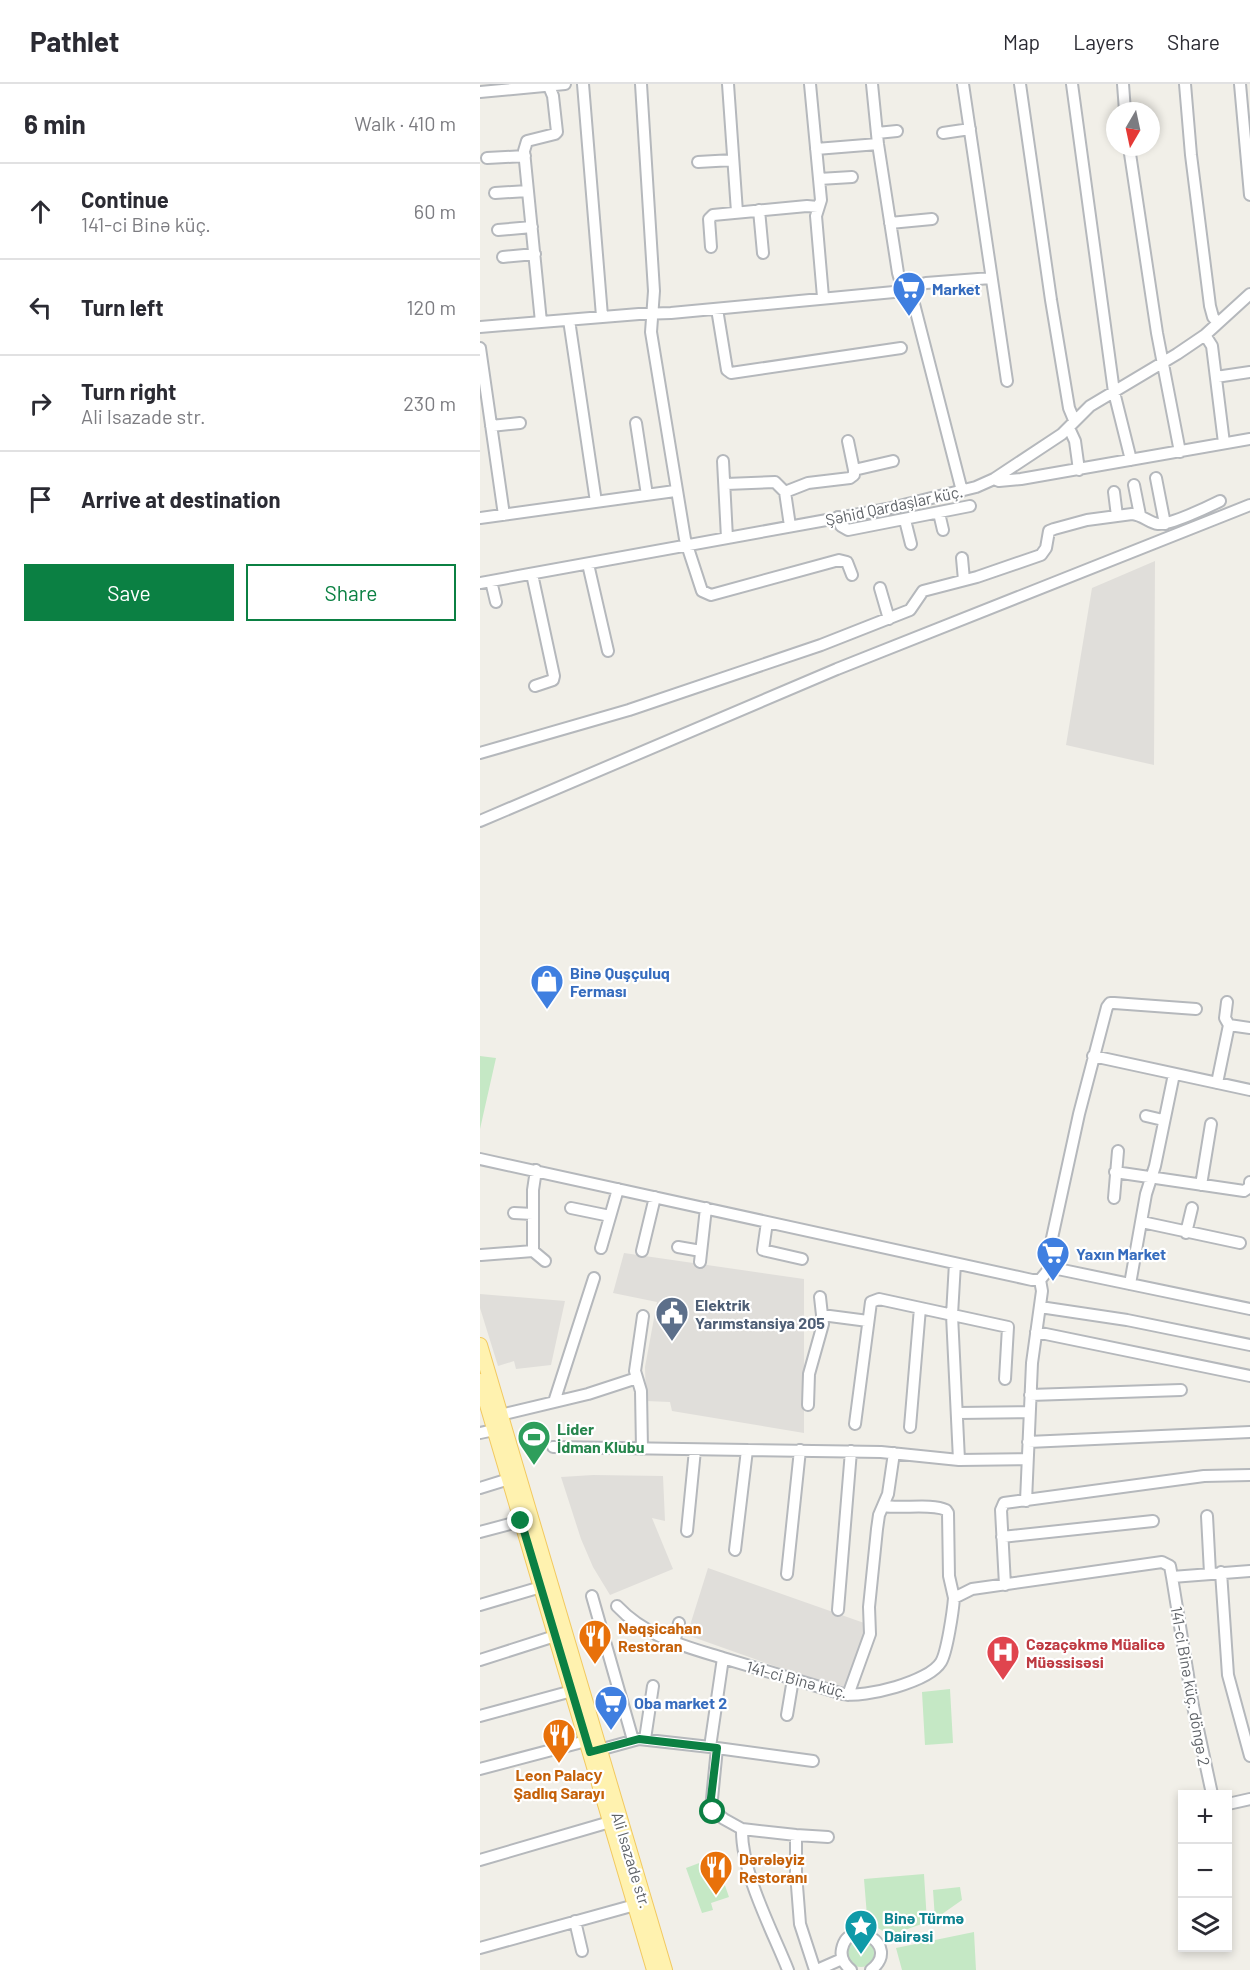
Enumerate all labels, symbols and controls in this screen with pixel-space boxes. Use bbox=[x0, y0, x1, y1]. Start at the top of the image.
text: Pathlet bbox=[30, 24, 119, 58]
text: Map bbox=[1003, 29, 1040, 54]
text: Layers bbox=[1073, 29, 1134, 54]
text: Share bbox=[1167, 29, 1220, 54]
north arrow bbox=[1106, 102, 1160, 156]
text: 6 min bbox=[24, 108, 86, 139]
text: Walk · 410 m bbox=[354, 111, 456, 135]
text: Continue bbox=[81, 186, 169, 212]
icon: ahead bbox=[24, 195, 57, 228]
text: 60 m bbox=[414, 199, 456, 223]
text: 141-ci Binə küç. bbox=[81, 212, 211, 236]
supermarket icon: Market bbox=[891, 270, 927, 317]
place label: Market bbox=[932, 279, 980, 298]
icon: left bbox=[24, 291, 57, 324]
text: Turn left bbox=[81, 294, 164, 320]
text: 120 m bbox=[406, 295, 456, 319]
text: Turn right bbox=[81, 378, 176, 404]
icon: right bbox=[24, 387, 57, 420]
text: 230 m bbox=[403, 391, 456, 415]
text: Ali Isazade str. bbox=[81, 404, 206, 428]
street label: Şəhid Qardaşlar küç. bbox=[824, 481, 964, 529]
icon: arrive bbox=[24, 483, 57, 516]
text: Arrive at destination bbox=[81, 486, 280, 512]
button: Save bbox=[24, 564, 234, 621]
button: Share bbox=[246, 564, 456, 621]
shop icon: Binə Quşçuluq Ferması bbox=[529, 963, 565, 1010]
place label: Binə Quşçuluq Ferması bbox=[570, 963, 670, 1000]
supermarket icon: Yaxın Market bbox=[1035, 1235, 1071, 1282]
place label: Yaxın Market bbox=[1076, 1244, 1166, 1263]
public building icon: Elektrik Yarımstansiya 205 bbox=[654, 1295, 690, 1342]
place label: Elektrik Yarımstansiya 205 bbox=[695, 1295, 825, 1332]
sports icon: Lider İdman Klubu bbox=[516, 1419, 552, 1466]
place label: Lider İdman Klubu bbox=[557, 1419, 644, 1456]
route end bbox=[507, 1507, 533, 1533]
street label: 141-ci Binə küç. döngə 2 bbox=[1168, 1605, 1214, 1767]
restaurant icon: Nəqşicahan Restoran bbox=[577, 1618, 613, 1665]
place label: Nəqşicahan Restoran bbox=[618, 1618, 702, 1655]
hospital icon: Cəzaçəkmə Müalicə Müəssisəsi bbox=[985, 1634, 1021, 1681]
place label: Cəzaçəkmə Müalicə Müəssisəsi bbox=[1026, 1634, 1166, 1671]
street label: 141-ci Binə küç. bbox=[744, 1656, 850, 1702]
supermarket icon: Oba market 2 bbox=[593, 1684, 629, 1731]
place label: Oba market 2 bbox=[634, 1693, 727, 1712]
restaurant icon: Leon Palaсу Şadlıq Sarayı bbox=[541, 1717, 577, 1764]
place label: Leon Palaсу Şadlıq Sarayı bbox=[514, 1765, 605, 1802]
map controls bbox=[1178, 1790, 1232, 1952]
button: + bbox=[1178, 1790, 1232, 1844]
route start bbox=[699, 1798, 725, 1824]
street label: Ali Isazade str. bbox=[608, 1810, 656, 1910]
button: − bbox=[1178, 1844, 1232, 1898]
restaurant icon: Dərələyiz Restoranı bbox=[698, 1849, 734, 1896]
place label: Dərələyiz Restoranı bbox=[739, 1849, 807, 1886]
button: layers bbox=[1178, 1898, 1232, 1952]
place icon: Binə Türmə Dairəsi bbox=[843, 1908, 879, 1955]
place label: Binə Türmə Dairəsi bbox=[884, 1908, 965, 1945]

